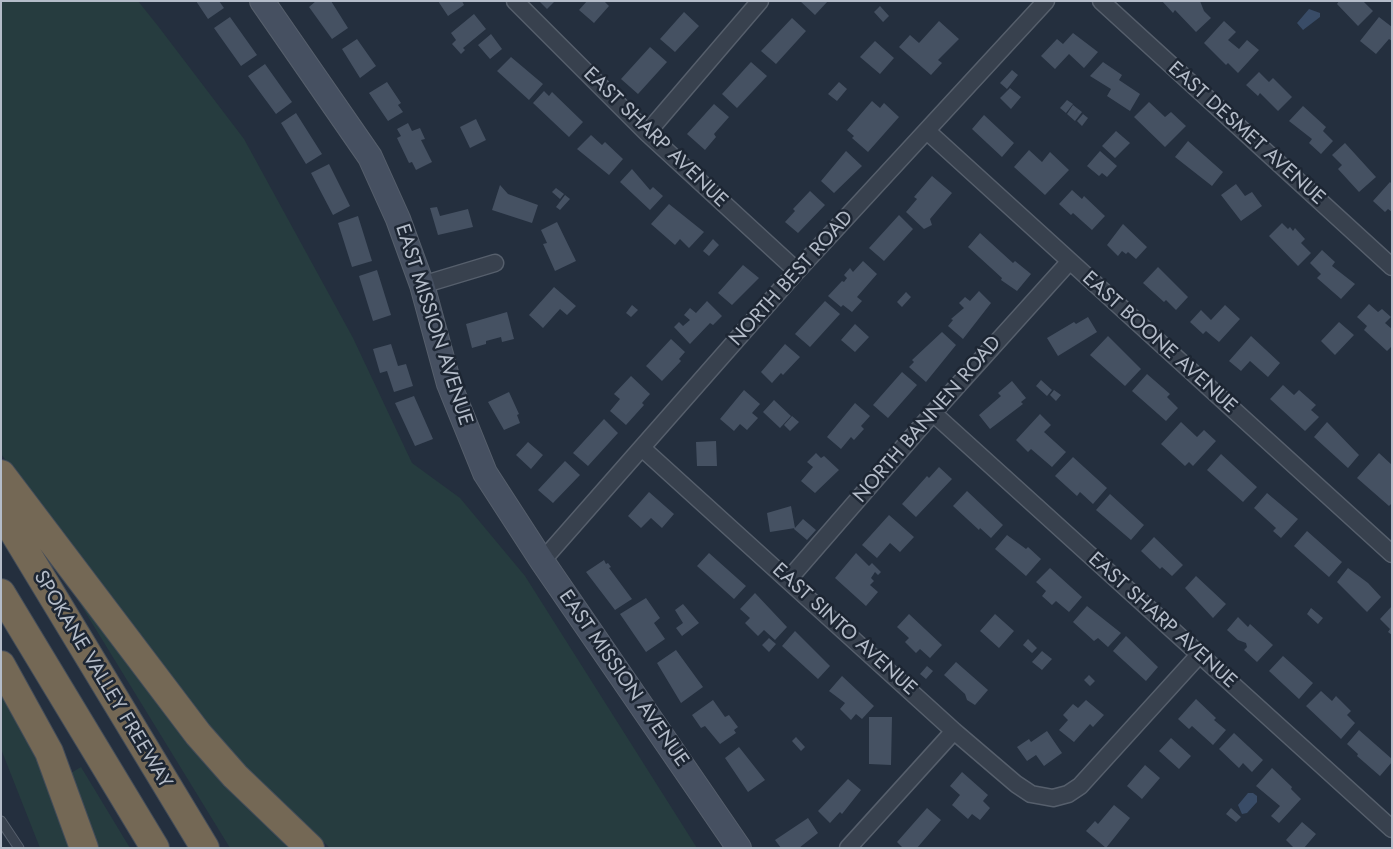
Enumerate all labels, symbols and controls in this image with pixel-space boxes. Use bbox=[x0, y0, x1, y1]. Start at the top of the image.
street label: EAST DESMET AVENUE bbox=[1163, 57, 1329, 211]
street label: EAST SHARP AVENUE bbox=[578, 63, 732, 213]
street label: NORTH BEST ROAD bbox=[725, 206, 859, 352]
street label: EAST MISSION AVENUE bbox=[389, 221, 477, 429]
street label: EAST BOONE AVENUE bbox=[1077, 267, 1241, 419]
street label: NORTH BANNEN ROAD bbox=[849, 332, 1007, 508]
street label: EAST SHARP AVENUE bbox=[1083, 548, 1241, 694]
street label: EAST SINTO AVENUE bbox=[767, 559, 921, 701]
street label: SPOKANE VALLEY FREEWAY bbox=[27, 567, 177, 793]
street label: EAST MISSION AVENUE bbox=[553, 586, 693, 772]

